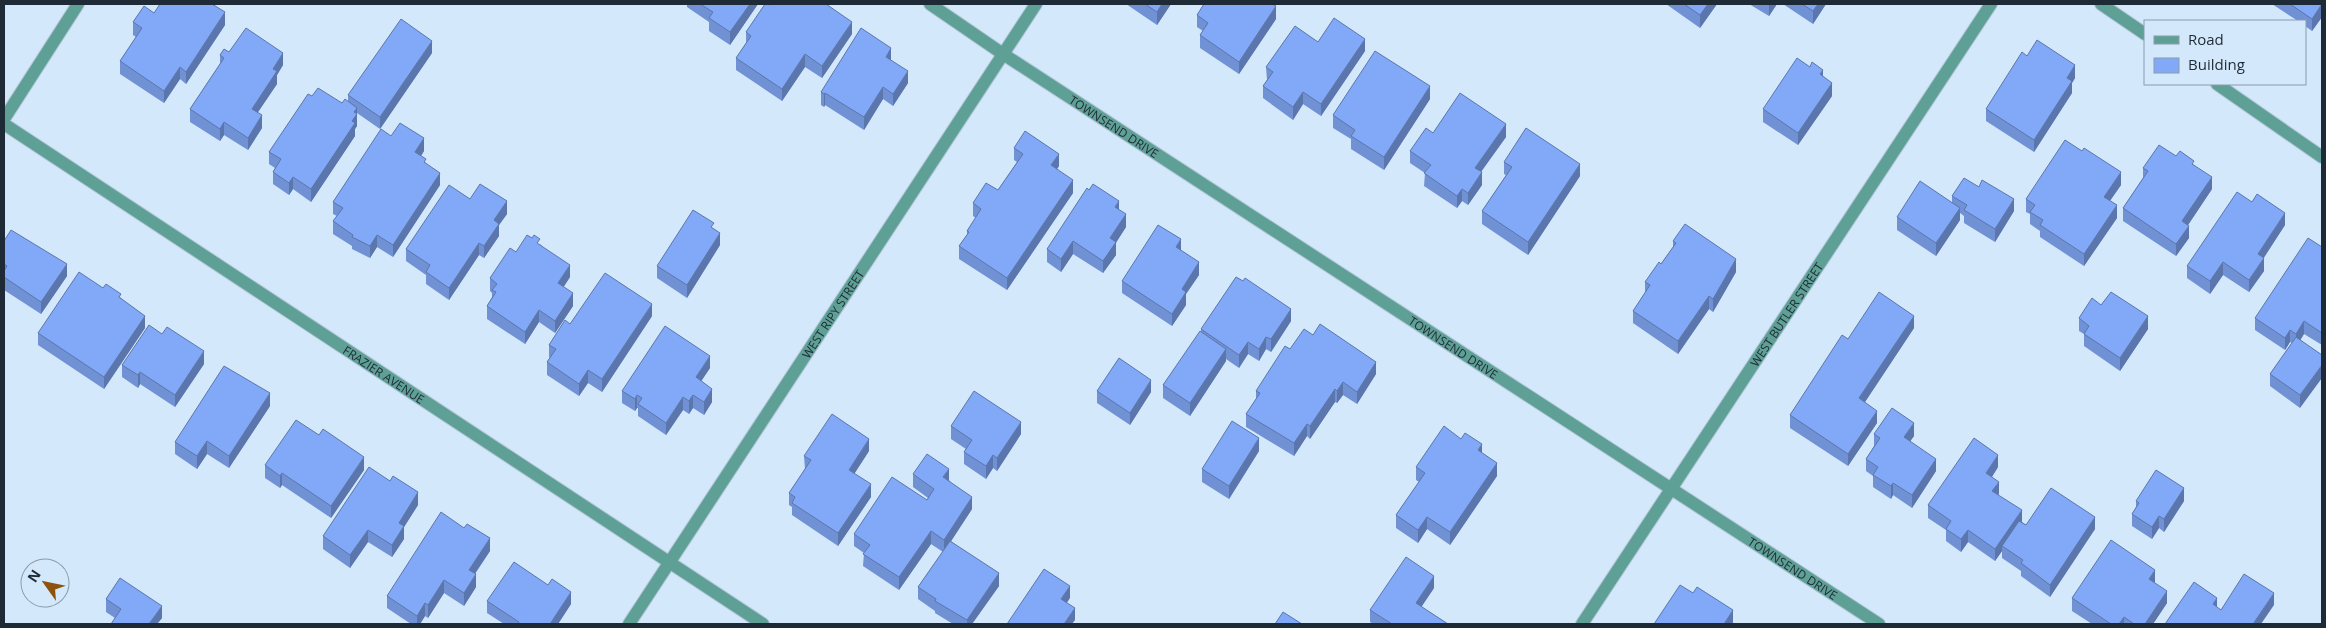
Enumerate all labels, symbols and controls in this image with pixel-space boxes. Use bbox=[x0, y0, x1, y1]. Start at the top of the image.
legend bbox=[2144, 20, 2306, 85]
text: Road bbox=[2188, 29, 2224, 49]
text: Building bbox=[2188, 54, 2245, 74]
street label: TOWNSEND DRIVE bbox=[1066, 91, 1162, 162]
street label: WEST BUTLER STREET bbox=[1746, 259, 1827, 370]
street label: WEST RIPY STREET bbox=[797, 266, 868, 361]
street label: TOWNSEND DRIVE bbox=[1405, 312, 1502, 383]
street label: FRAZIER AVENUE bbox=[340, 341, 428, 407]
street label: TOWNSEND DRIVE bbox=[1745, 533, 1841, 603]
north arrow bbox=[20, 558, 70, 608]
text: N bbox=[23, 566, 45, 586]

